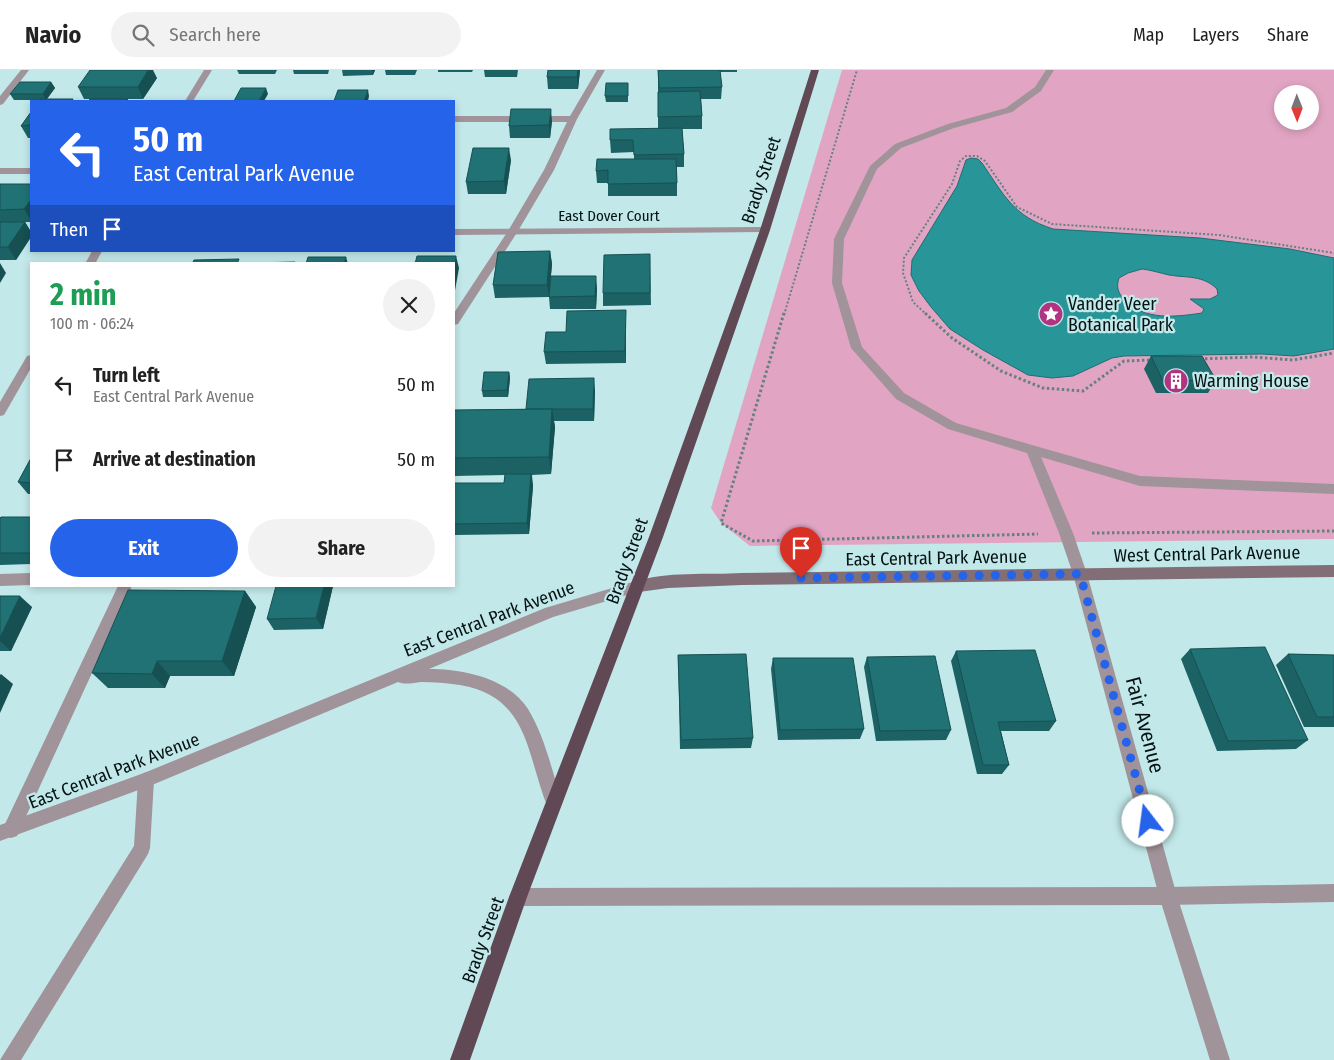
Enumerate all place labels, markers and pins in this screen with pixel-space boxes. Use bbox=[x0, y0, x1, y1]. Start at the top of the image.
place label: Vander Veer Botanical Park bbox=[1068, 293, 1174, 336]
place icon: Vander Veer Botanical Park bbox=[1038, 301, 1064, 327]
building icon: Warming House bbox=[1163, 368, 1189, 394]
place label: Warming House bbox=[1194, 370, 1309, 392]
pin bbox=[780, 527, 822, 578]

